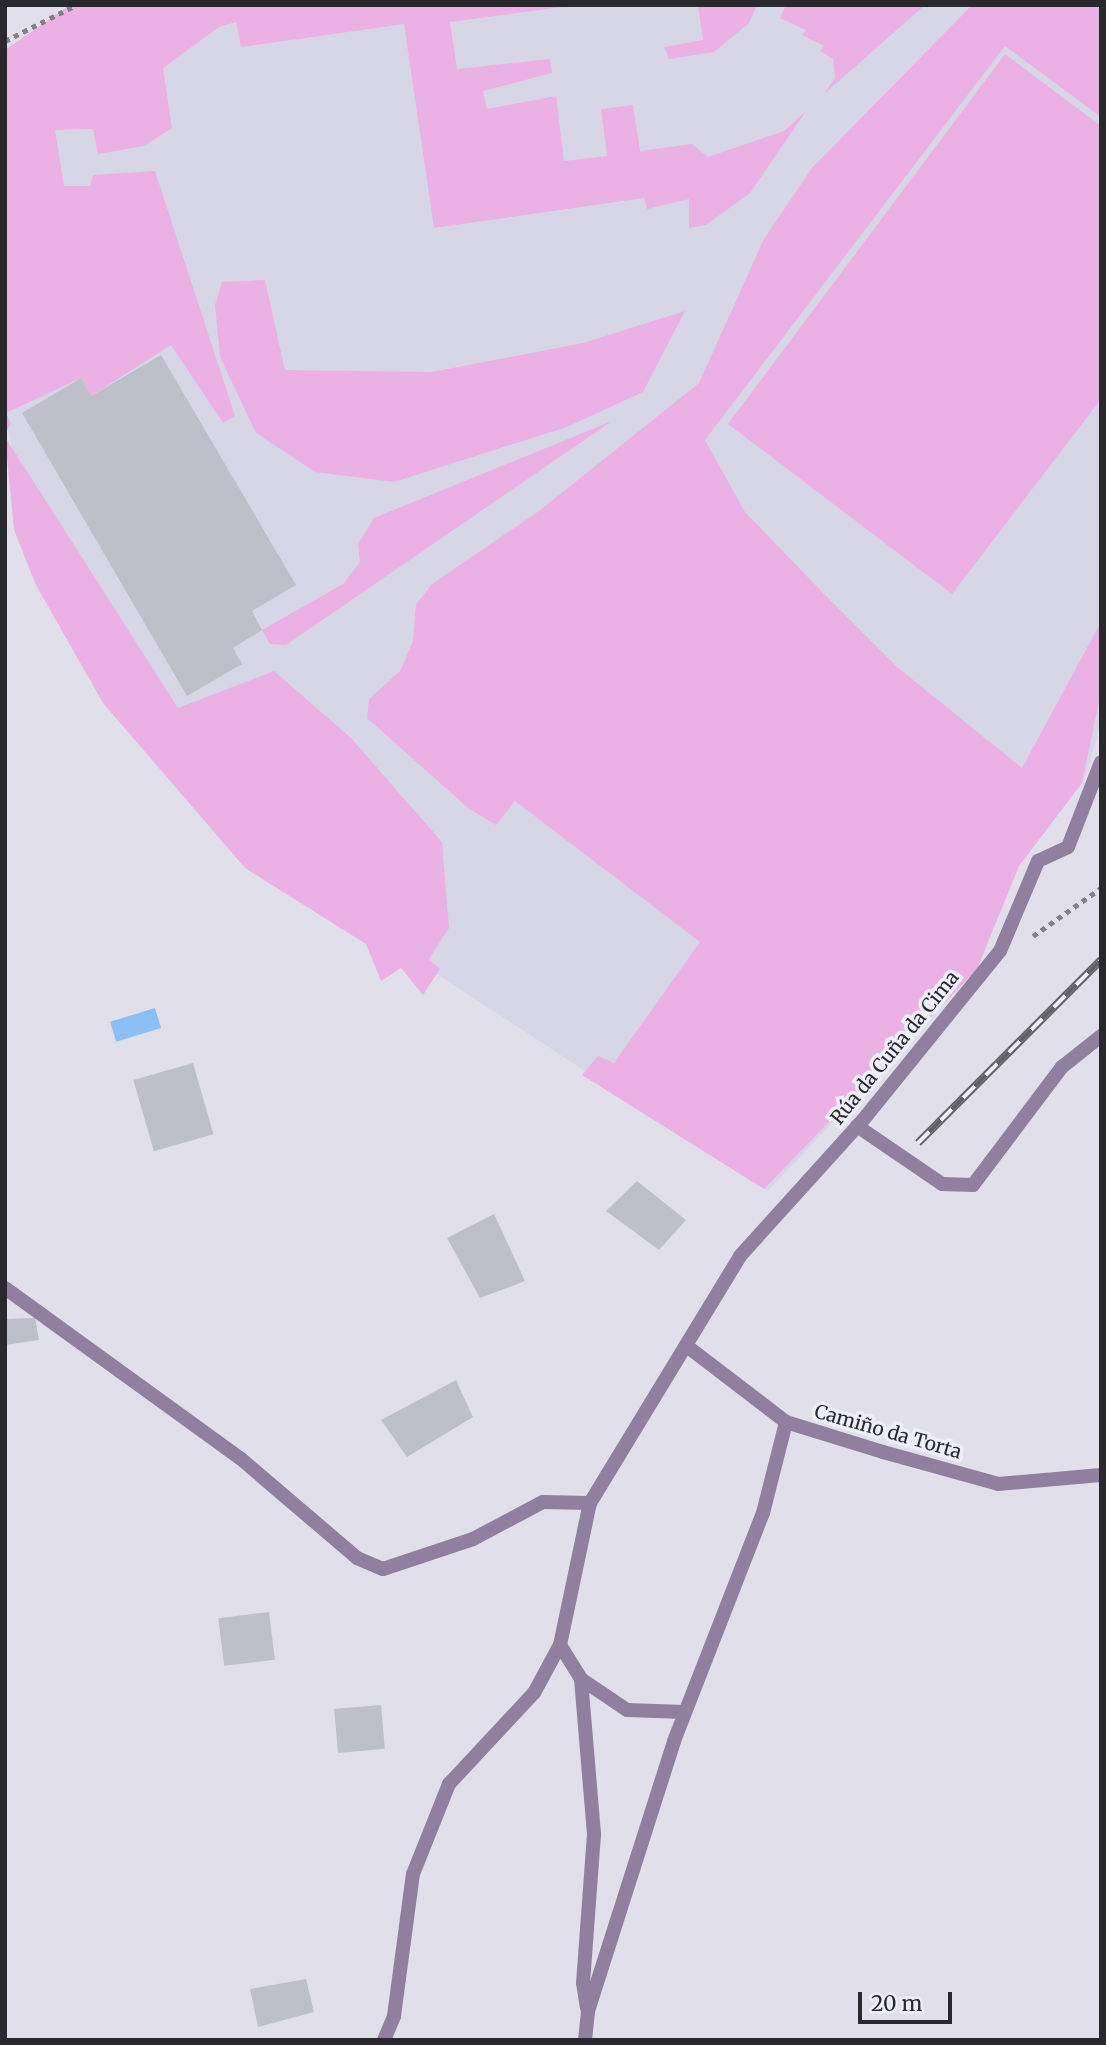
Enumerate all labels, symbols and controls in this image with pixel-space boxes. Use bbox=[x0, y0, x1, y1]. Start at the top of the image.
street label: Rúa da Cuña da Cima bbox=[826, 967, 964, 1129]
street label: Camiño da Torta bbox=[812, 1400, 964, 1464]
scale bar bbox=[861, 1979, 956, 2023]
text: 20 m bbox=[871, 1990, 922, 2017]

